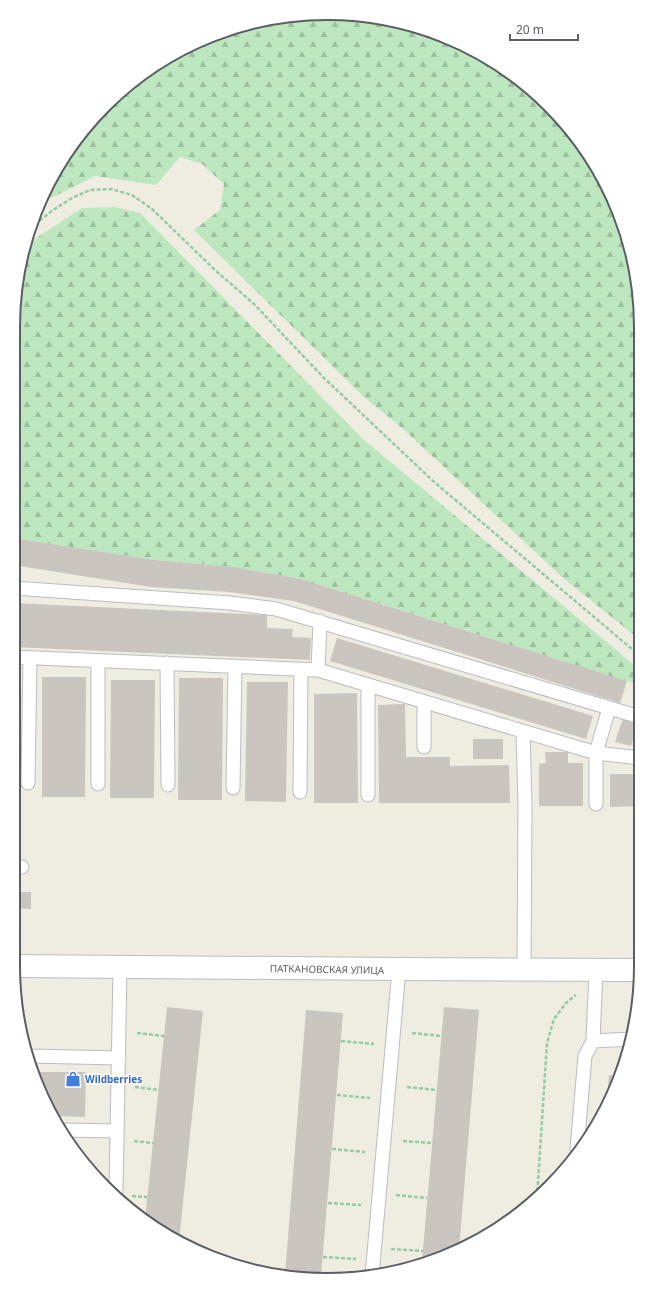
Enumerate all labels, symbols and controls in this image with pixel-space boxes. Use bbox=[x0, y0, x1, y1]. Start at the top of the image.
scale bar bbox=[510, 16, 578, 42]
text: 20 m bbox=[516, 21, 544, 38]
street label: ПАТКАНОВСКАЯ УЛИЦА bbox=[270, 961, 385, 977]
shop icon: Wildberries bbox=[64, 1070, 82, 1088]
place label: Wildberries bbox=[85, 1072, 142, 1086]

